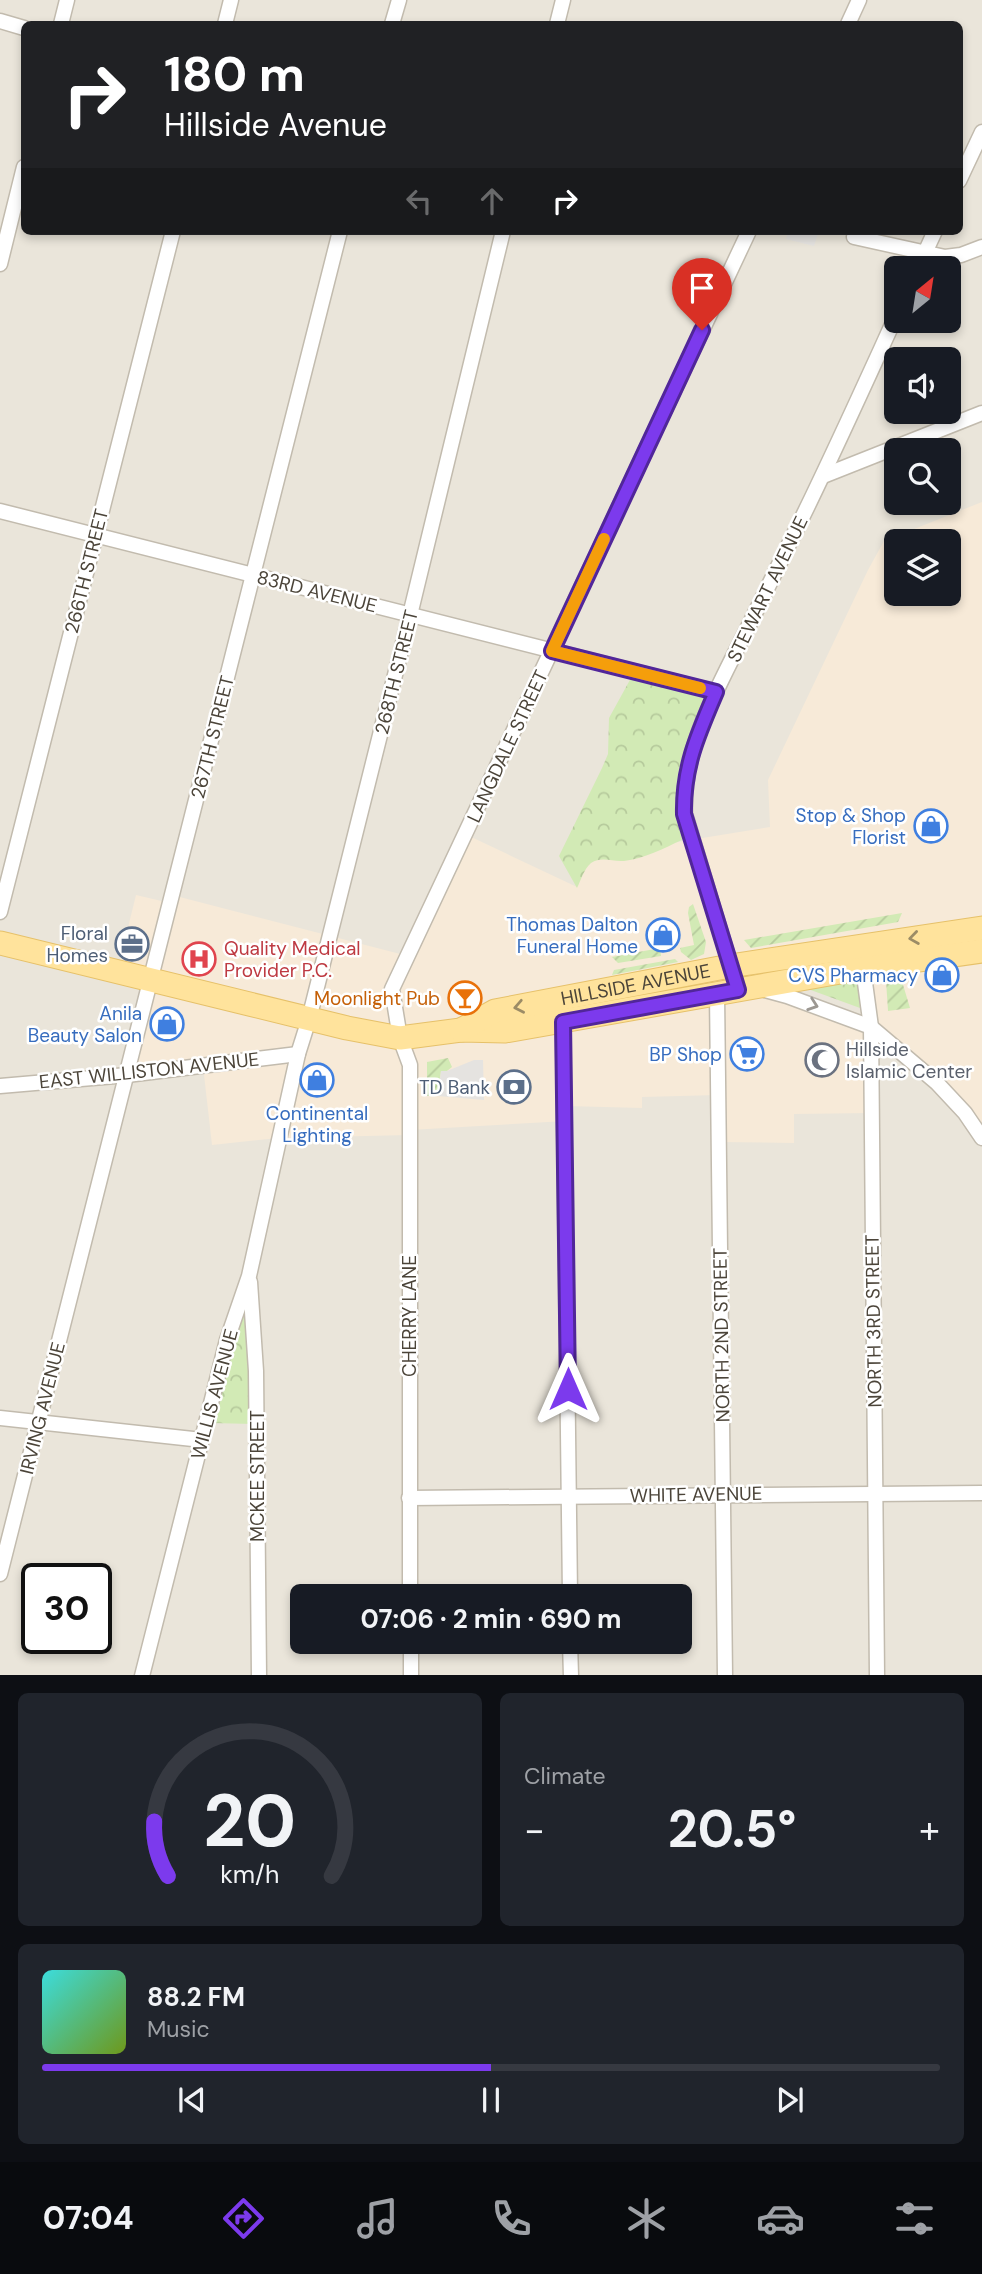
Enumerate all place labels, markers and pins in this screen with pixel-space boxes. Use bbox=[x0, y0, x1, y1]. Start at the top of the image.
pin bbox=[672, 258, 732, 330]
place label: Stop & Shop Florist bbox=[795, 803, 906, 850]
shop icon: Stop & Shop Florist bbox=[912, 807, 950, 845]
place label: Thomas Dalton Funeral Home bbox=[506, 912, 638, 959]
shop icon: Thomas Dalton Funeral Home bbox=[644, 916, 682, 954]
place label: Floral Homes bbox=[47, 921, 108, 968]
office icon: Floral Homes bbox=[113, 925, 151, 963]
place label: Quality Medical Provider P.C. bbox=[224, 936, 360, 983]
hospital icon: Quality Medical Provider P.C. bbox=[180, 940, 218, 978]
shop icon: CVS Pharmacy bbox=[923, 956, 961, 994]
place label: CVS Pharmacy bbox=[788, 963, 918, 988]
bar icon: Moonlight Pub bbox=[446, 979, 484, 1017]
place label: Moonlight Pub bbox=[314, 986, 440, 1011]
place label: Anila Beauty Salon bbox=[28, 1001, 142, 1048]
shop icon: Anila Beauty Salon bbox=[148, 1005, 186, 1043]
supermarket icon: BP Shop bbox=[728, 1035, 766, 1073]
place label: Hillside Islamic Center bbox=[846, 1037, 972, 1084]
mosque icon: Hillside Islamic Center bbox=[803, 1041, 841, 1079]
place label: BP Shop bbox=[649, 1042, 722, 1067]
shop icon: Continental Lighting bbox=[298, 1061, 336, 1099]
bank icon: TD Bank bbox=[495, 1068, 533, 1106]
place label: TD Bank bbox=[419, 1075, 490, 1100]
place label: Continental Lighting bbox=[266, 1101, 368, 1148]

